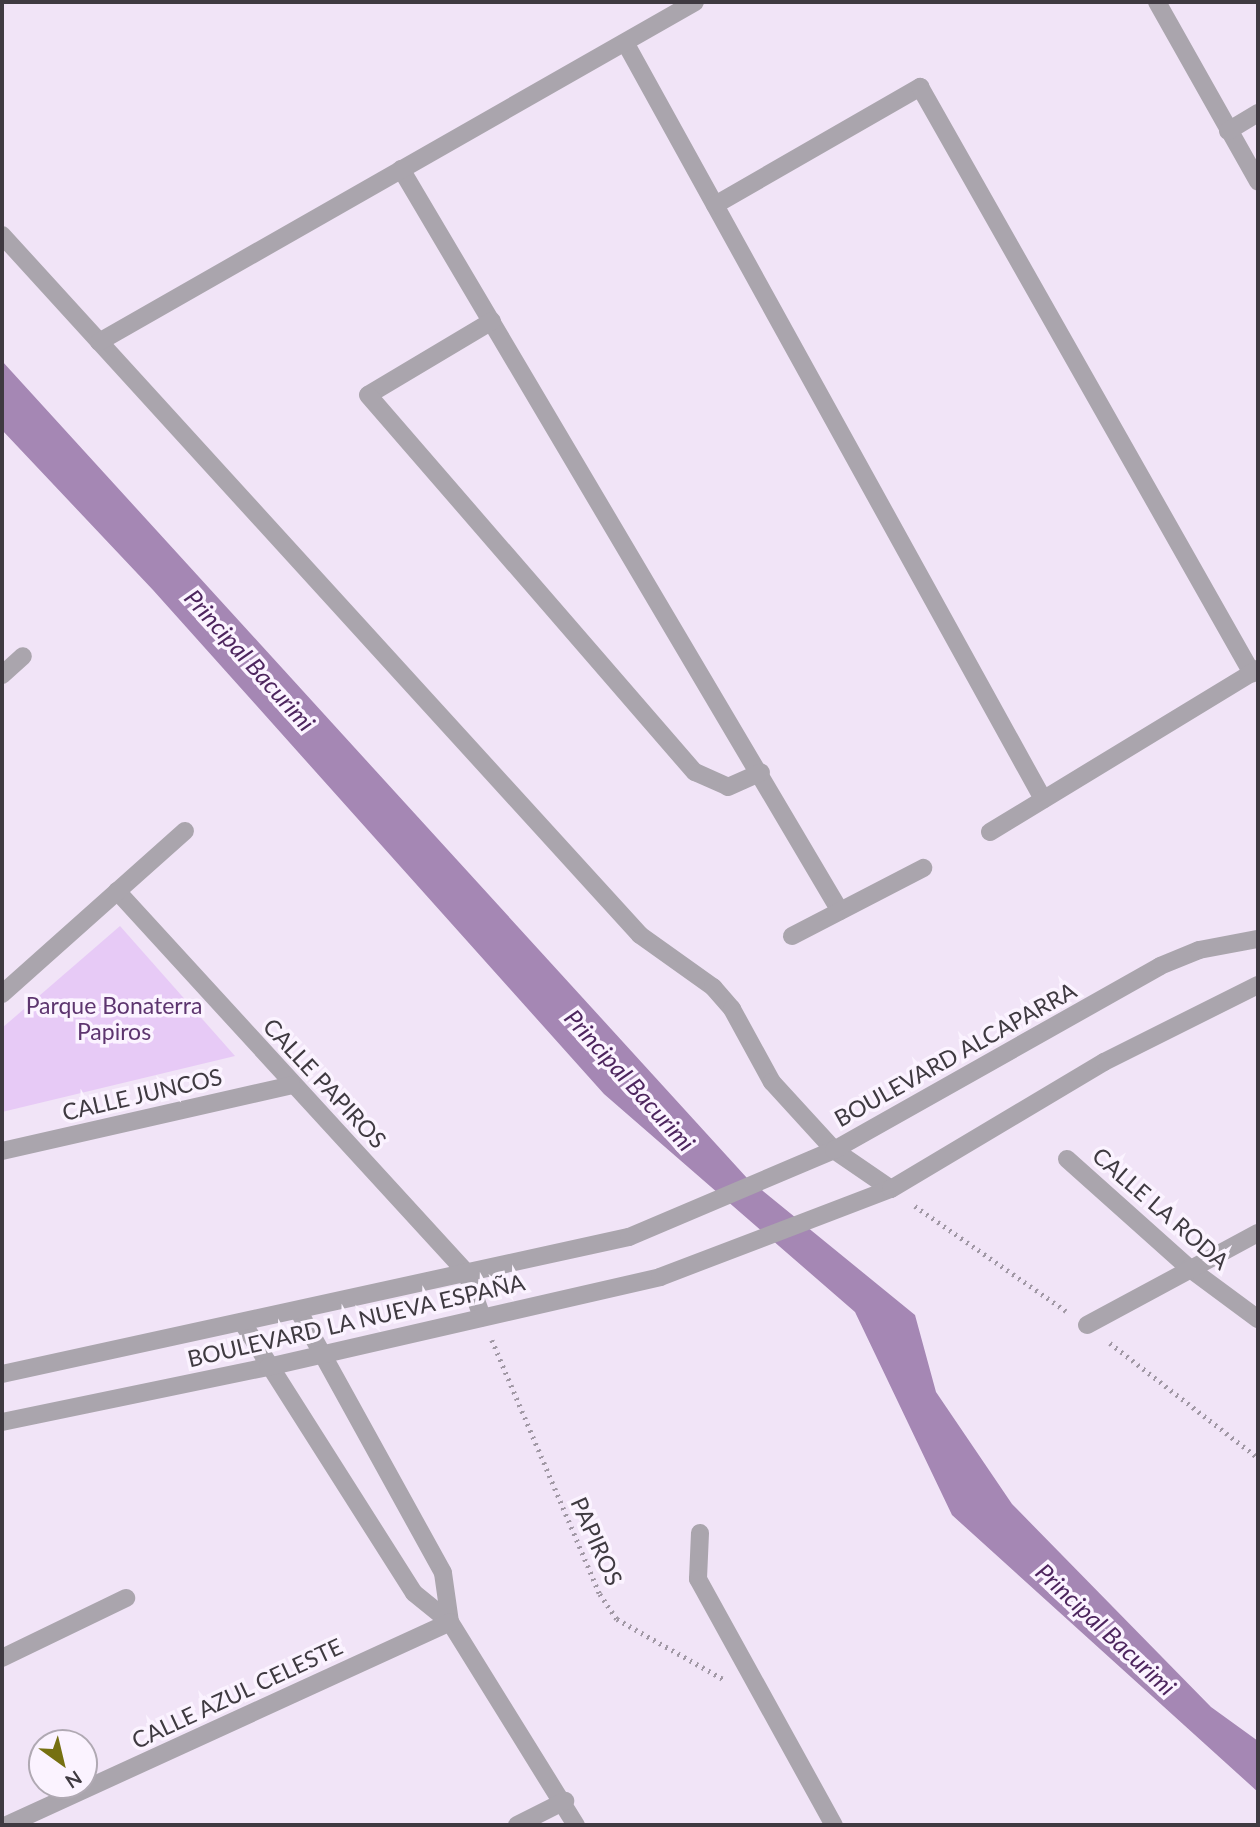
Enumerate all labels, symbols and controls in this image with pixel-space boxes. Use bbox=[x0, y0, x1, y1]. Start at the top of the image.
water label: Principal Bacurimi bbox=[179, 583, 321, 737]
street label: BOULEVARD ALCAPARRA bbox=[829, 976, 1081, 1132]
park label: Parque Bonaterra Papiros bbox=[26, 991, 202, 1045]
water label: Principal Bacurimi bbox=[559, 1003, 701, 1157]
street label: CALLE PAPIROS bbox=[258, 1012, 392, 1154]
street label: CALLE JUNCOS bbox=[59, 1062, 225, 1126]
street label: CALLE LA RODA bbox=[1087, 1141, 1235, 1275]
street label: BOULEVARD LA NUEVA ESPAÑA bbox=[184, 1268, 528, 1372]
street label: PAPIROS bbox=[565, 1493, 629, 1589]
water label: Principal Bacurimi bbox=[1030, 1557, 1182, 1701]
street label: CALLE AZUL CELESTE bbox=[127, 1632, 347, 1754]
north arrow bbox=[28, 1729, 98, 1799]
text: N bbox=[61, 1767, 86, 1794]

